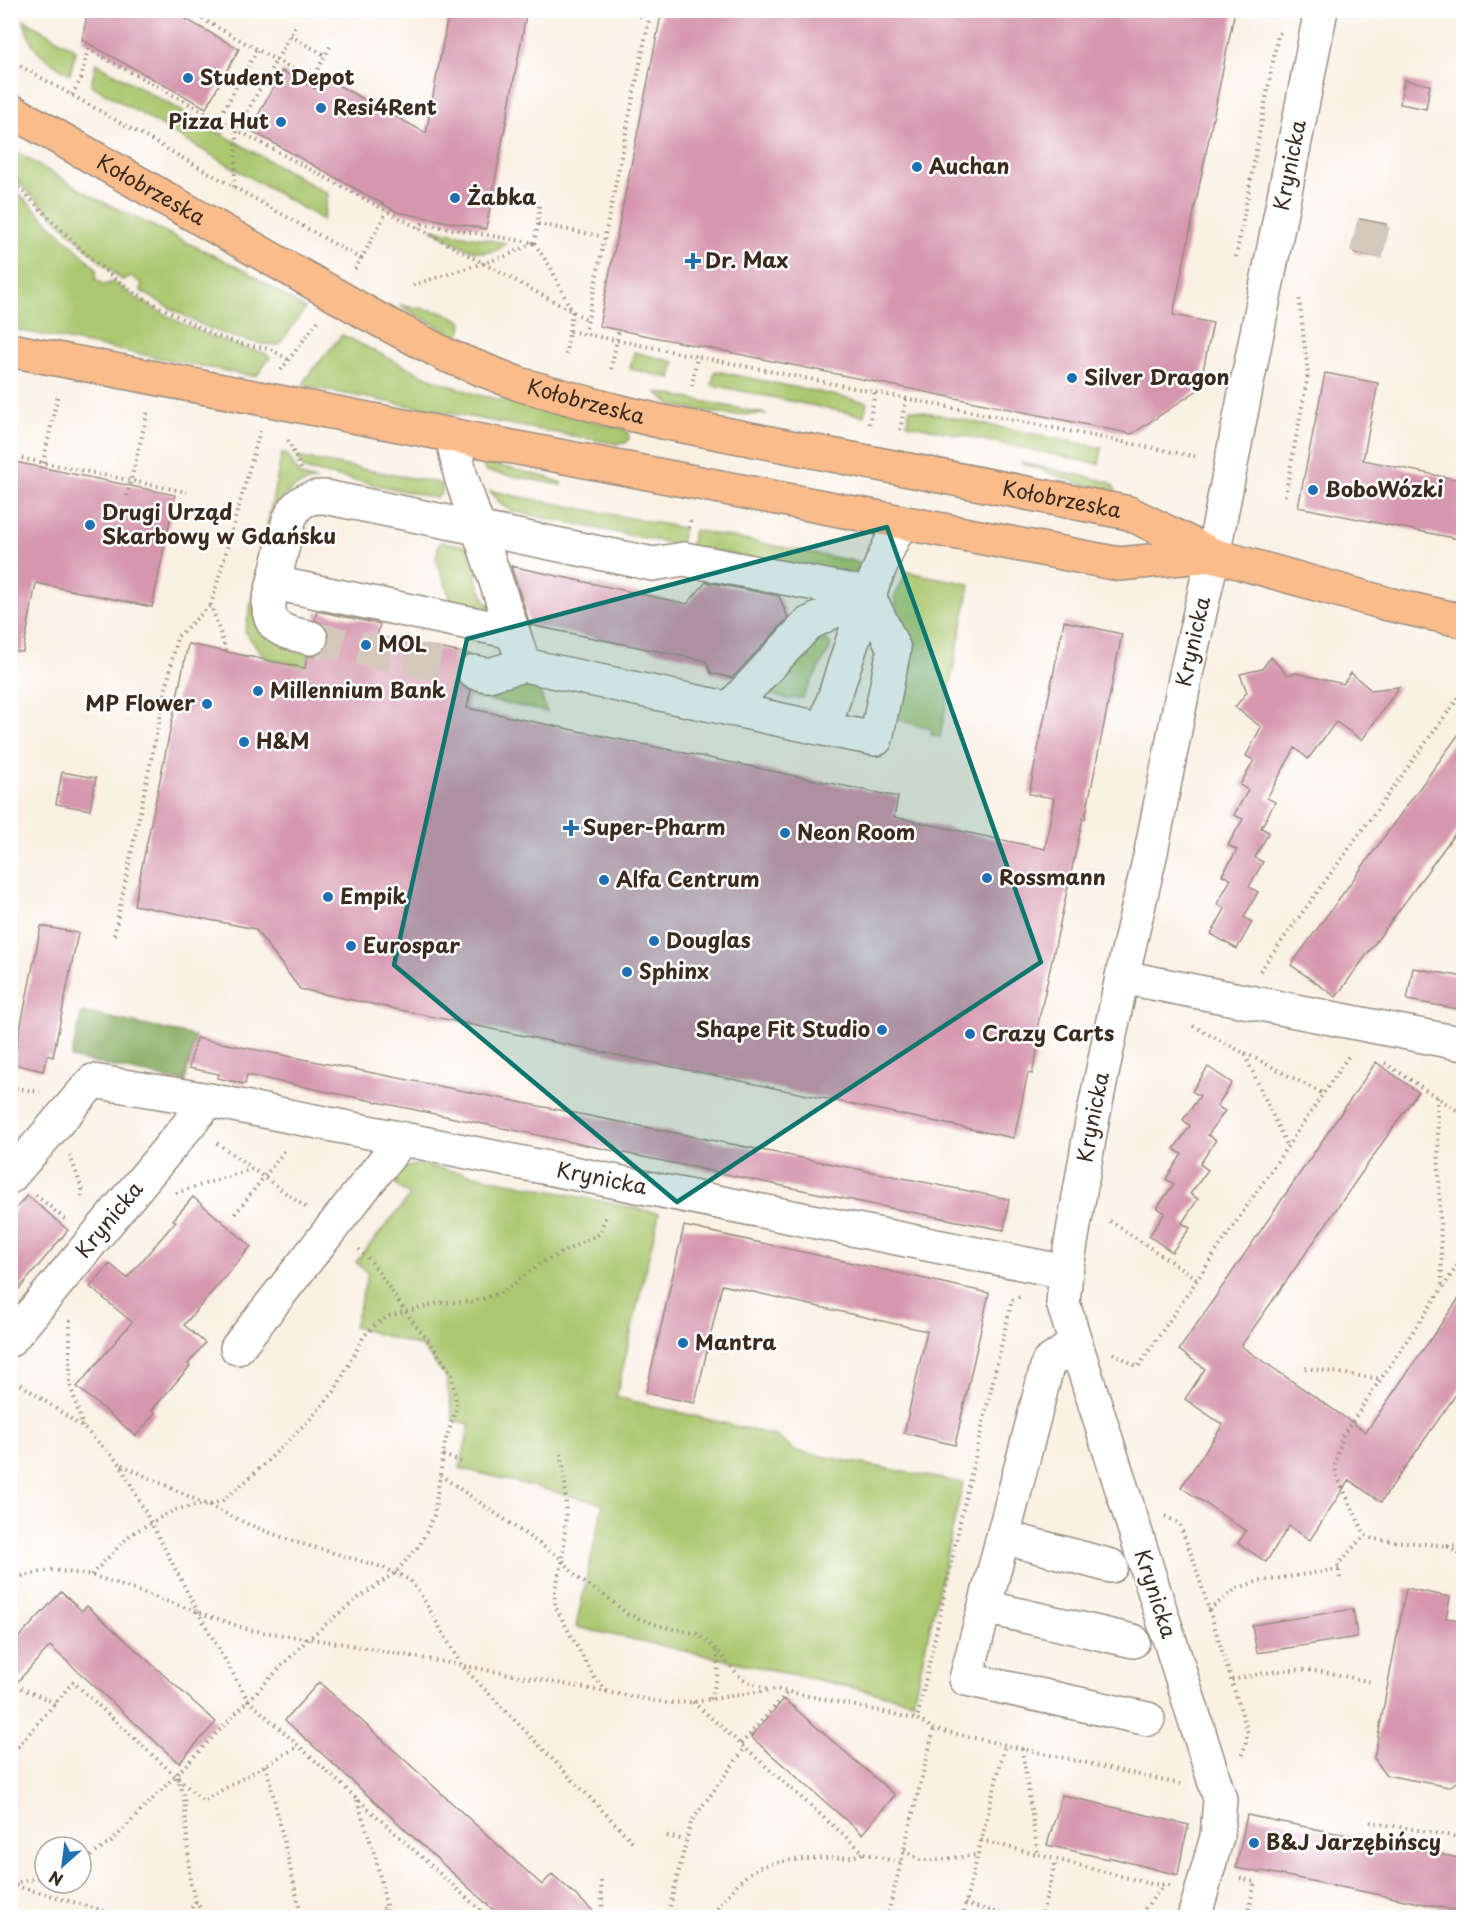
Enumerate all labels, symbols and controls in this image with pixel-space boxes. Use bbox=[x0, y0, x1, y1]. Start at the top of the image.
place label: Student Depot bbox=[200, 60, 355, 92]
marker: Student Depot bbox=[181, 71, 195, 85]
place label: Resi4Rent bbox=[333, 90, 437, 122]
marker: Resi4Rent bbox=[314, 101, 328, 115]
place label: Pizza Hut bbox=[168, 104, 269, 136]
marker: Pizza Hut bbox=[274, 115, 288, 129]
street label: Krynicka bbox=[1264, 117, 1313, 213]
street label: Kołobrzeska bbox=[91, 145, 212, 232]
place label: Auchan bbox=[929, 149, 1009, 181]
marker: Auchan bbox=[910, 160, 924, 174]
place label: Żabka bbox=[467, 180, 536, 212]
marker: Żabka bbox=[448, 191, 462, 205]
place label: Dr. Max bbox=[705, 243, 789, 275]
marker: Dr. Max bbox=[686, 254, 700, 268]
place label: Silver Dragon bbox=[1084, 360, 1230, 392]
street label: Kołobrzeska bbox=[524, 369, 648, 431]
marker: Silver Dragon bbox=[1065, 371, 1079, 385]
street label: Kołobrzeska bbox=[1000, 471, 1124, 525]
place label: BoboWózki bbox=[1325, 472, 1444, 504]
marker: BoboWózki bbox=[1306, 483, 1320, 497]
place label: Drugi Urząd Skarbowy w Gdańsku bbox=[102, 495, 336, 551]
marker: Drugi Urząd Skarbowy w Gdańsku bbox=[83, 518, 97, 532]
street label: Krynicka bbox=[1166, 593, 1217, 689]
place label: MOL bbox=[378, 627, 427, 659]
marker: MOL bbox=[359, 638, 373, 652]
place label: Millennium Bank bbox=[270, 673, 446, 705]
marker: Millennium Bank bbox=[251, 684, 265, 698]
place label: MP Flower bbox=[85, 686, 195, 718]
marker: MP Flower bbox=[200, 697, 214, 711]
place label: H&M bbox=[256, 724, 309, 756]
marker: H&M bbox=[237, 735, 251, 749]
place label: Super-Pharm bbox=[583, 810, 726, 842]
place label: Neon Room bbox=[797, 815, 915, 847]
marker: Super-Pharm bbox=[564, 821, 578, 835]
marker: Neon Room bbox=[778, 826, 792, 840]
place label: Rossmann bbox=[999, 860, 1106, 892]
place label: Alfa Centrum bbox=[616, 862, 760, 894]
marker: Rossmann bbox=[980, 871, 994, 885]
marker: Alfa Centrum bbox=[597, 873, 611, 887]
place label: Empik bbox=[340, 879, 407, 911]
marker: Empik bbox=[321, 890, 335, 904]
place label: Douglas bbox=[666, 923, 751, 955]
place label: Eurospar bbox=[363, 928, 460, 960]
marker: Douglas bbox=[647, 934, 661, 948]
marker: Eurospar bbox=[344, 939, 358, 953]
place label: Sphinx bbox=[639, 954, 709, 986]
marker: Sphinx bbox=[620, 965, 634, 979]
place label: Shape Fit Studio bbox=[696, 1012, 870, 1044]
place label: Crazy Carts bbox=[982, 1016, 1114, 1048]
marker: Shape Fit Studio bbox=[875, 1023, 889, 1037]
marker: Crazy Carts bbox=[963, 1027, 977, 1041]
street label: Krynicka bbox=[1067, 1069, 1116, 1165]
street label: Krynicka bbox=[554, 1152, 650, 1202]
street label: Krynicka bbox=[66, 1173, 150, 1264]
place label: Mantra bbox=[695, 1325, 777, 1357]
marker: Mantra bbox=[676, 1336, 690, 1350]
street label: Krynicka bbox=[1128, 1545, 1186, 1642]
place label: B&J Jarzębińscy bbox=[1266, 1825, 1441, 1857]
north arrow bbox=[33, 1835, 93, 1895]
marker: B&J Jarzębińscy bbox=[1247, 1836, 1261, 1850]
text: N bbox=[44, 1866, 67, 1893]

